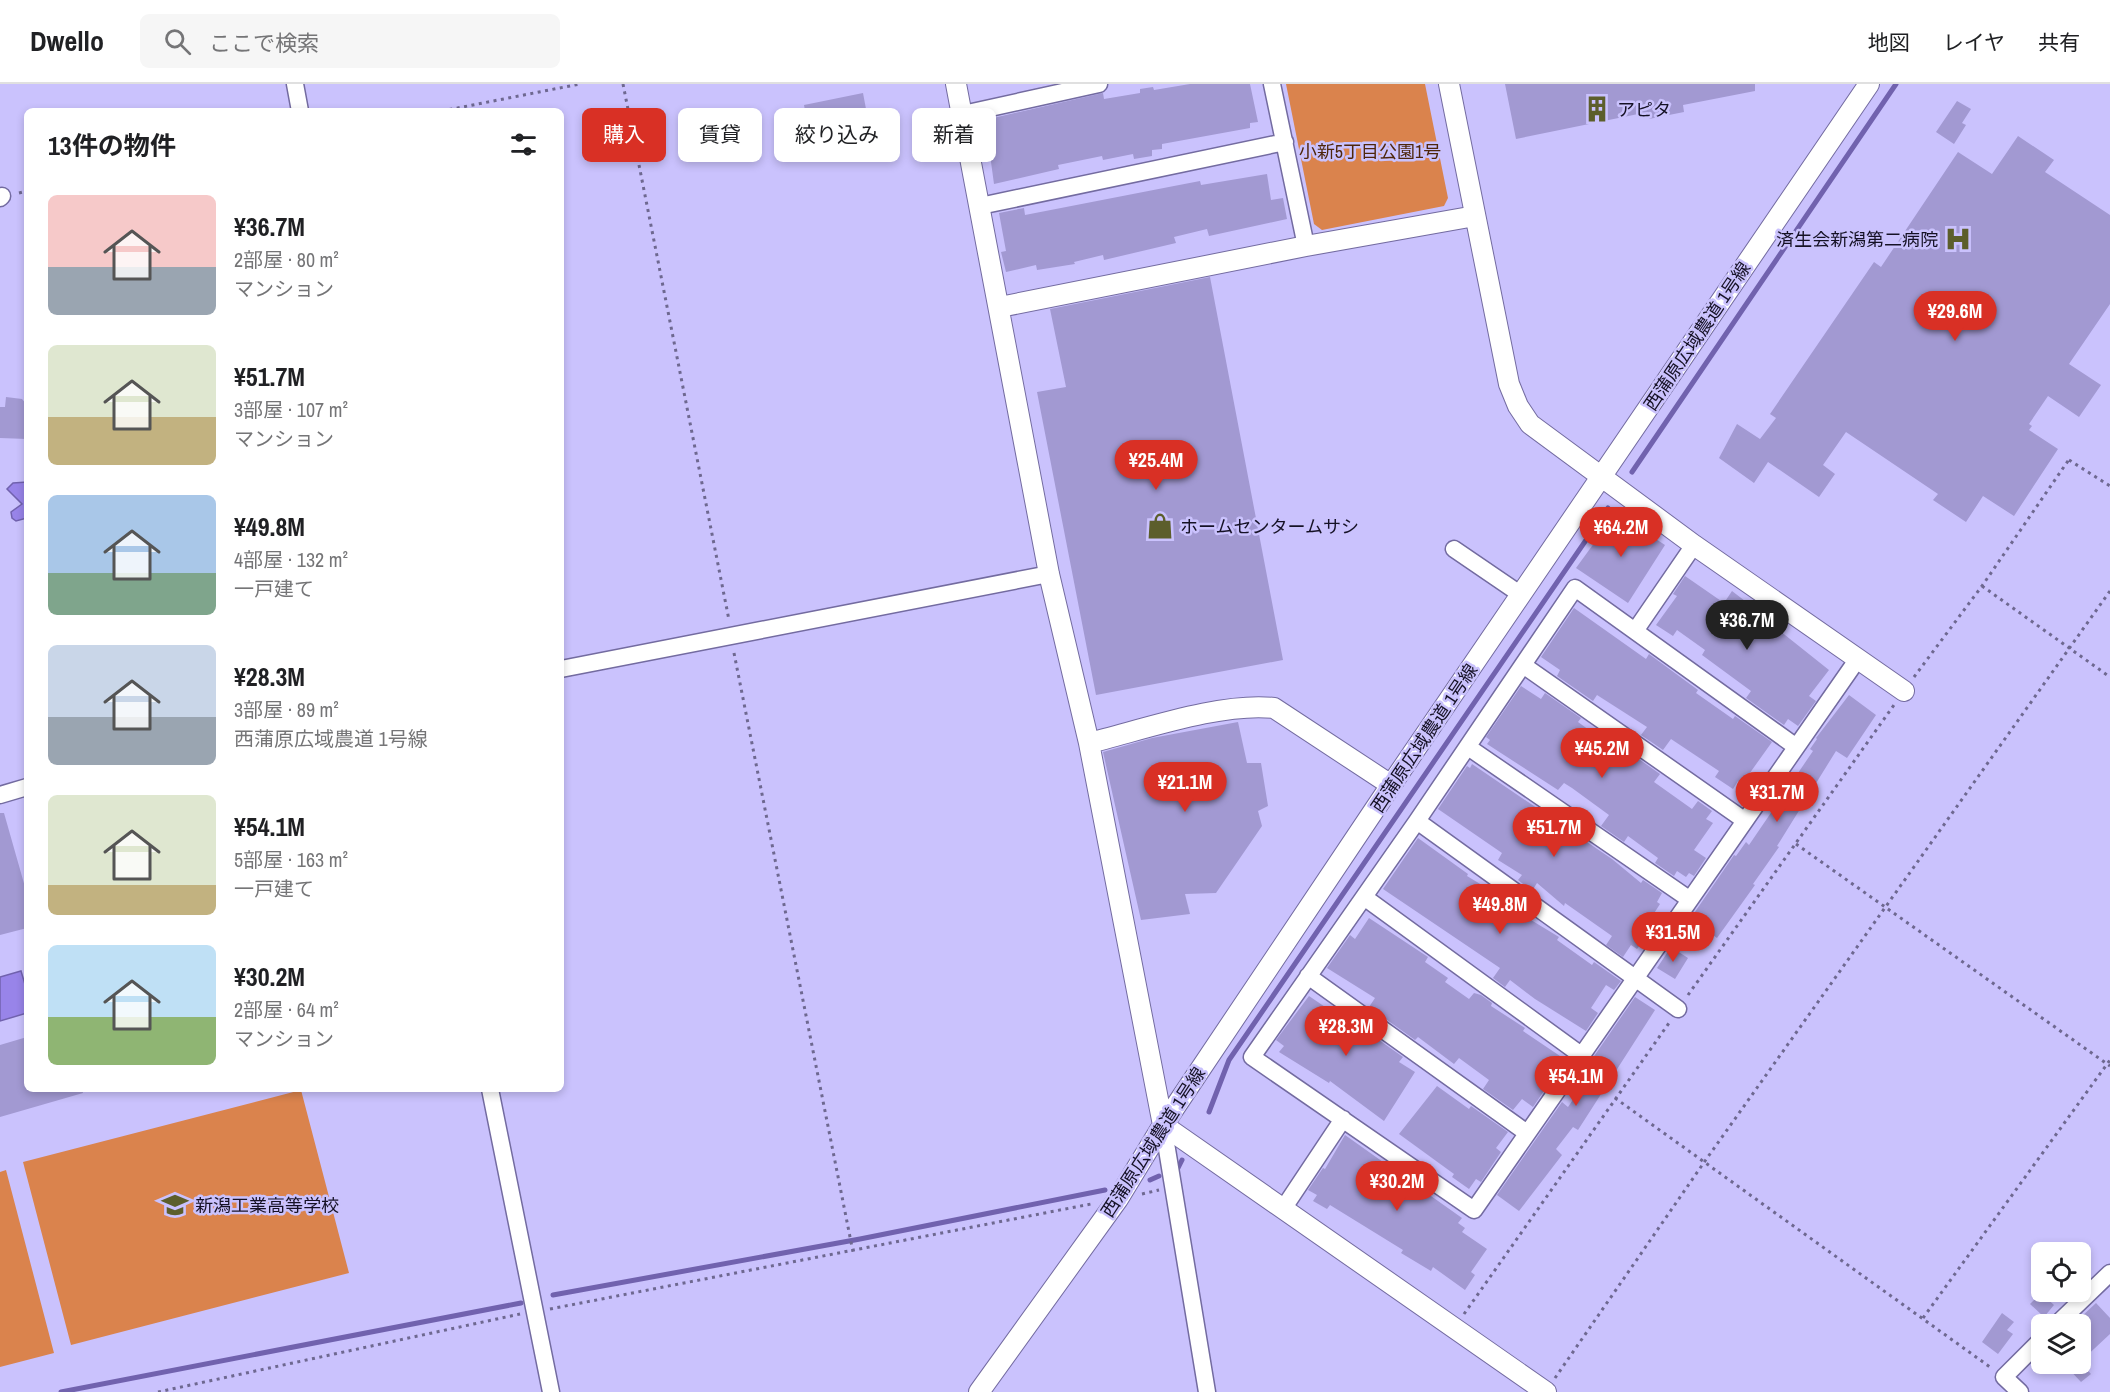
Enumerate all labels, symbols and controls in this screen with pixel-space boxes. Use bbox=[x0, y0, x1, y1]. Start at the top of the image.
search box bbox=[140, 14, 560, 68]
text: Dwello bbox=[30, 22, 104, 60]
icon: search bbox=[161, 25, 194, 58]
text: ここで検索 bbox=[209, 28, 319, 58]
text: 地図 bbox=[1868, 28, 1910, 57]
text: レイヤ bbox=[1943, 28, 2005, 57]
text: 共有 bbox=[2038, 28, 2080, 57]
building icon: アピタ bbox=[1582, 94, 1612, 124]
place label: アピタ bbox=[1617, 97, 1671, 122]
chip: 購入 bbox=[582, 108, 666, 162]
chip: 賃貸 bbox=[678, 108, 762, 162]
chip: 絞り込み bbox=[774, 108, 900, 162]
chip: 新着 bbox=[912, 108, 996, 162]
text: 13件の物件 bbox=[48, 128, 176, 163]
icon: filters bbox=[507, 128, 540, 161]
park label: 小新5丁目公園1号 bbox=[1299, 139, 1441, 164]
text: ¥36.7M bbox=[234, 209, 305, 244]
icon: home bbox=[96, 219, 168, 291]
hospital icon: 済生会新潟第二病院 bbox=[1943, 224, 1973, 254]
place label: 済生会新潟第二病院 bbox=[1776, 227, 1938, 252]
text: 2部屋 · 80 m² bbox=[234, 246, 339, 273]
street label: 西蒲原広域農道 1号線 bbox=[1638, 257, 1756, 415]
text: マンション bbox=[234, 275, 334, 302]
pin: ¥29.6M bbox=[1906, 291, 2004, 342]
text: ¥29.6M bbox=[1928, 297, 1982, 324]
text: ¥51.7M bbox=[234, 359, 305, 394]
icon: home bbox=[96, 369, 168, 441]
text: 3部屋 · 107 m² bbox=[234, 396, 348, 423]
text: マンション bbox=[234, 425, 334, 452]
pin: ¥25.4M bbox=[1107, 440, 1205, 491]
text: ¥25.4M bbox=[1129, 446, 1183, 473]
pin: ¥64.2M bbox=[1572, 507, 1670, 558]
text: ¥49.8M bbox=[234, 509, 305, 544]
shop icon: ホームセンタームサシ bbox=[1145, 511, 1175, 541]
text: ¥64.2M bbox=[1594, 513, 1648, 540]
place label: ホームセンタームサシ bbox=[1180, 514, 1359, 539]
icon: home bbox=[96, 519, 168, 591]
text: 4部屋 · 132 m² bbox=[234, 546, 348, 573]
text: 一戸建て bbox=[234, 575, 314, 602]
pin: ¥36.7M bbox=[1698, 600, 1796, 651]
text: ¥36.7M bbox=[1720, 606, 1774, 633]
text: ¥28.3M bbox=[234, 659, 305, 694]
street label: 西蒲原広域農道 1号線 bbox=[1365, 659, 1483, 817]
icon: home bbox=[96, 669, 168, 741]
text: 3部屋 · 89 m² bbox=[234, 696, 339, 723]
text: 西蒲原広域農道 1号線 bbox=[234, 725, 428, 752]
pin: ¥45.2M bbox=[1553, 728, 1651, 779]
text: ¥45.2M bbox=[1575, 734, 1629, 761]
pin: ¥21.1M bbox=[1136, 762, 1234, 813]
text: ¥21.1M bbox=[1158, 768, 1212, 795]
pin: ¥31.7M bbox=[1728, 772, 1826, 823]
text: ¥31.7M bbox=[1750, 778, 1804, 805]
pin: ¥51.7M bbox=[1505, 807, 1603, 858]
text: ¥54.1M bbox=[234, 809, 305, 844]
text: ¥51.7M bbox=[1527, 813, 1581, 840]
icon: home bbox=[96, 819, 168, 891]
text: 5部屋 · 163 m² bbox=[234, 846, 348, 873]
text: 一戸建て bbox=[234, 875, 314, 902]
pin: ¥49.8M bbox=[1451, 884, 1549, 935]
text: ¥49.8M bbox=[1473, 890, 1527, 917]
pin: ¥31.5M bbox=[1624, 912, 1722, 963]
text: ¥31.5M bbox=[1646, 918, 1700, 945]
text: ¥30.2M bbox=[234, 959, 305, 994]
icon: home bbox=[96, 969, 168, 1041]
text: 2部屋 · 64 m² bbox=[234, 996, 339, 1023]
pin: ¥28.3M bbox=[1297, 1006, 1395, 1057]
text: ¥28.3M bbox=[1319, 1012, 1373, 1039]
text: マンション bbox=[234, 1025, 334, 1052]
pin: ¥54.1M bbox=[1527, 1056, 1625, 1107]
street label: 西蒲原広域農道 1号線 bbox=[1095, 1062, 1211, 1222]
text: ¥54.1M bbox=[1549, 1062, 1603, 1089]
pin: ¥30.2M bbox=[1348, 1161, 1446, 1212]
text: ¥30.2M bbox=[1370, 1167, 1424, 1194]
school or university icon: 新潟工業高等学校 bbox=[160, 1190, 190, 1220]
place label: 新潟工業高等学校 bbox=[195, 1193, 339, 1218]
map controls bbox=[2031, 1242, 2091, 1374]
button: locate bbox=[2031, 1242, 2091, 1302]
button: layers bbox=[2031, 1314, 2091, 1374]

